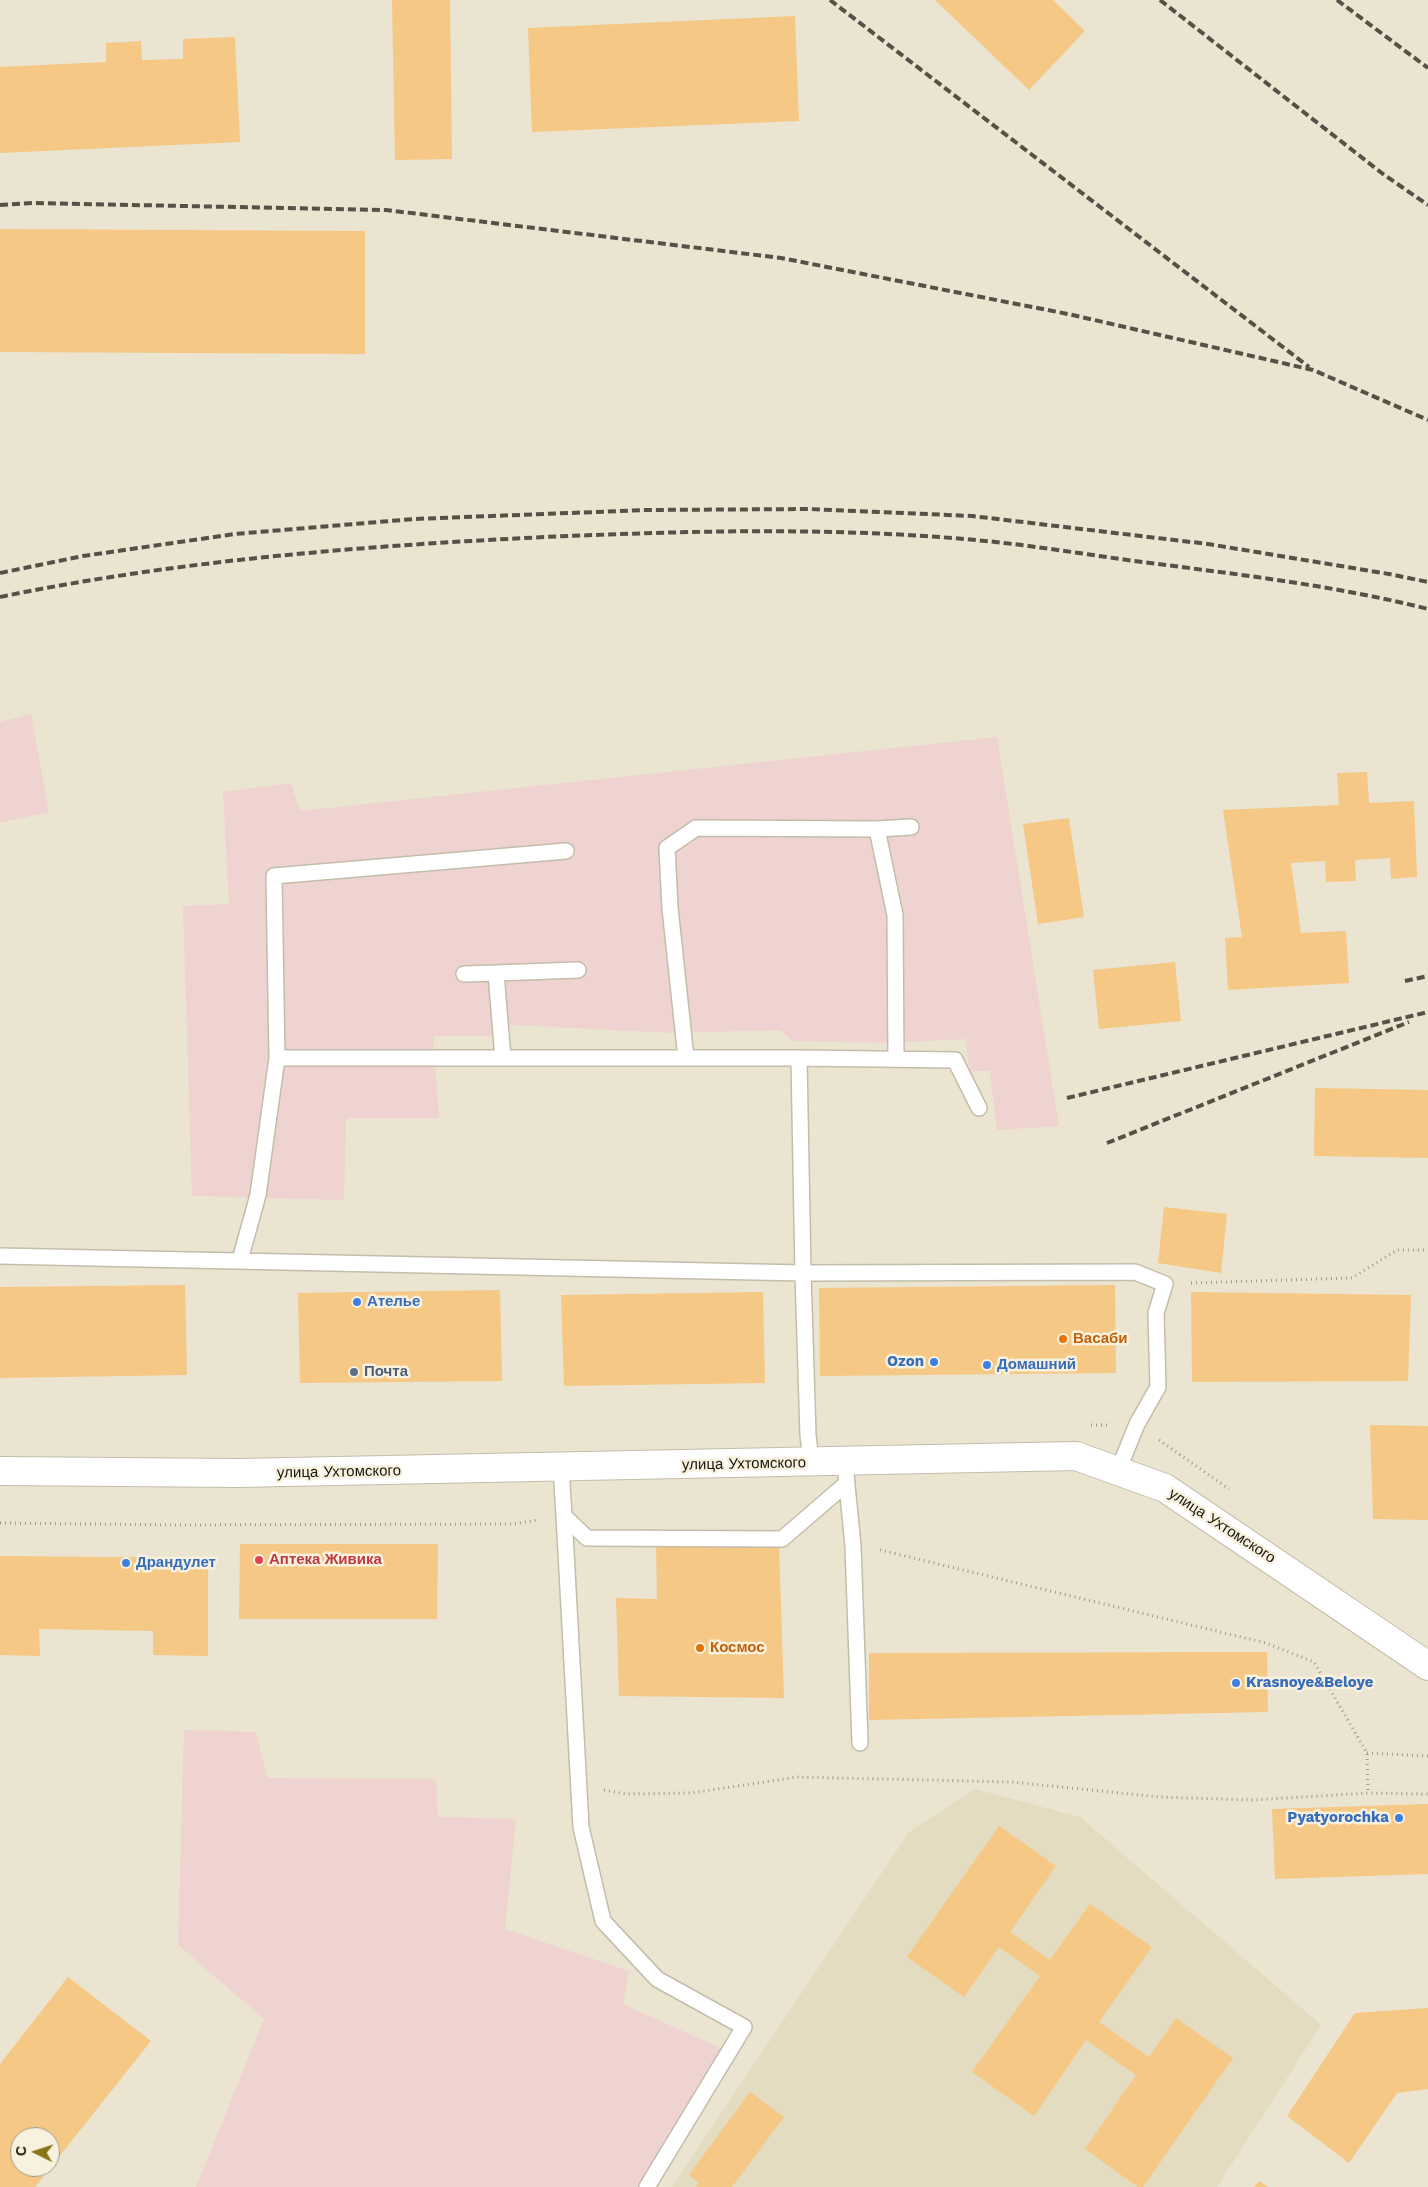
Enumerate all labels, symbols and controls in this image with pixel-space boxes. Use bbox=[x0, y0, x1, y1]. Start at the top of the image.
place label: Ателье bbox=[367, 1293, 420, 1311]
marker: Ателье bbox=[351, 1296, 363, 1308]
place label: Васаби bbox=[1073, 1330, 1128, 1348]
marker: Васаби bbox=[1057, 1333, 1069, 1345]
place label: Ozon bbox=[887, 1353, 924, 1371]
marker: Ozon bbox=[928, 1356, 940, 1368]
place label: Домашний bbox=[997, 1356, 1076, 1374]
marker: Домашний bbox=[981, 1359, 993, 1371]
place label: Почта bbox=[364, 1363, 408, 1381]
marker: Почта bbox=[348, 1366, 360, 1378]
street label: улица Ухтомского bbox=[682, 1454, 806, 1474]
street label: улица Ухтомского bbox=[277, 1462, 401, 1482]
street label: улица Ухтомского bbox=[1165, 1485, 1279, 1567]
place label: Аптека Живика bbox=[269, 1551, 382, 1569]
place label: Драндулет bbox=[136, 1554, 216, 1572]
marker: Аптека Живика bbox=[253, 1554, 265, 1566]
marker: Драндулет bbox=[120, 1557, 132, 1569]
place label: Космос bbox=[710, 1639, 765, 1657]
marker: Космос bbox=[694, 1642, 706, 1654]
place label: Krasnoye&Beloye bbox=[1246, 1674, 1373, 1692]
marker: Krasnoye&Beloye bbox=[1230, 1677, 1242, 1689]
place label: Pyatyorochka bbox=[1287, 1809, 1389, 1827]
marker: Pyatyorochka bbox=[1393, 1812, 1405, 1824]
north arrow bbox=[10, 2127, 60, 2177]
text: С bbox=[13, 2145, 29, 2157]

